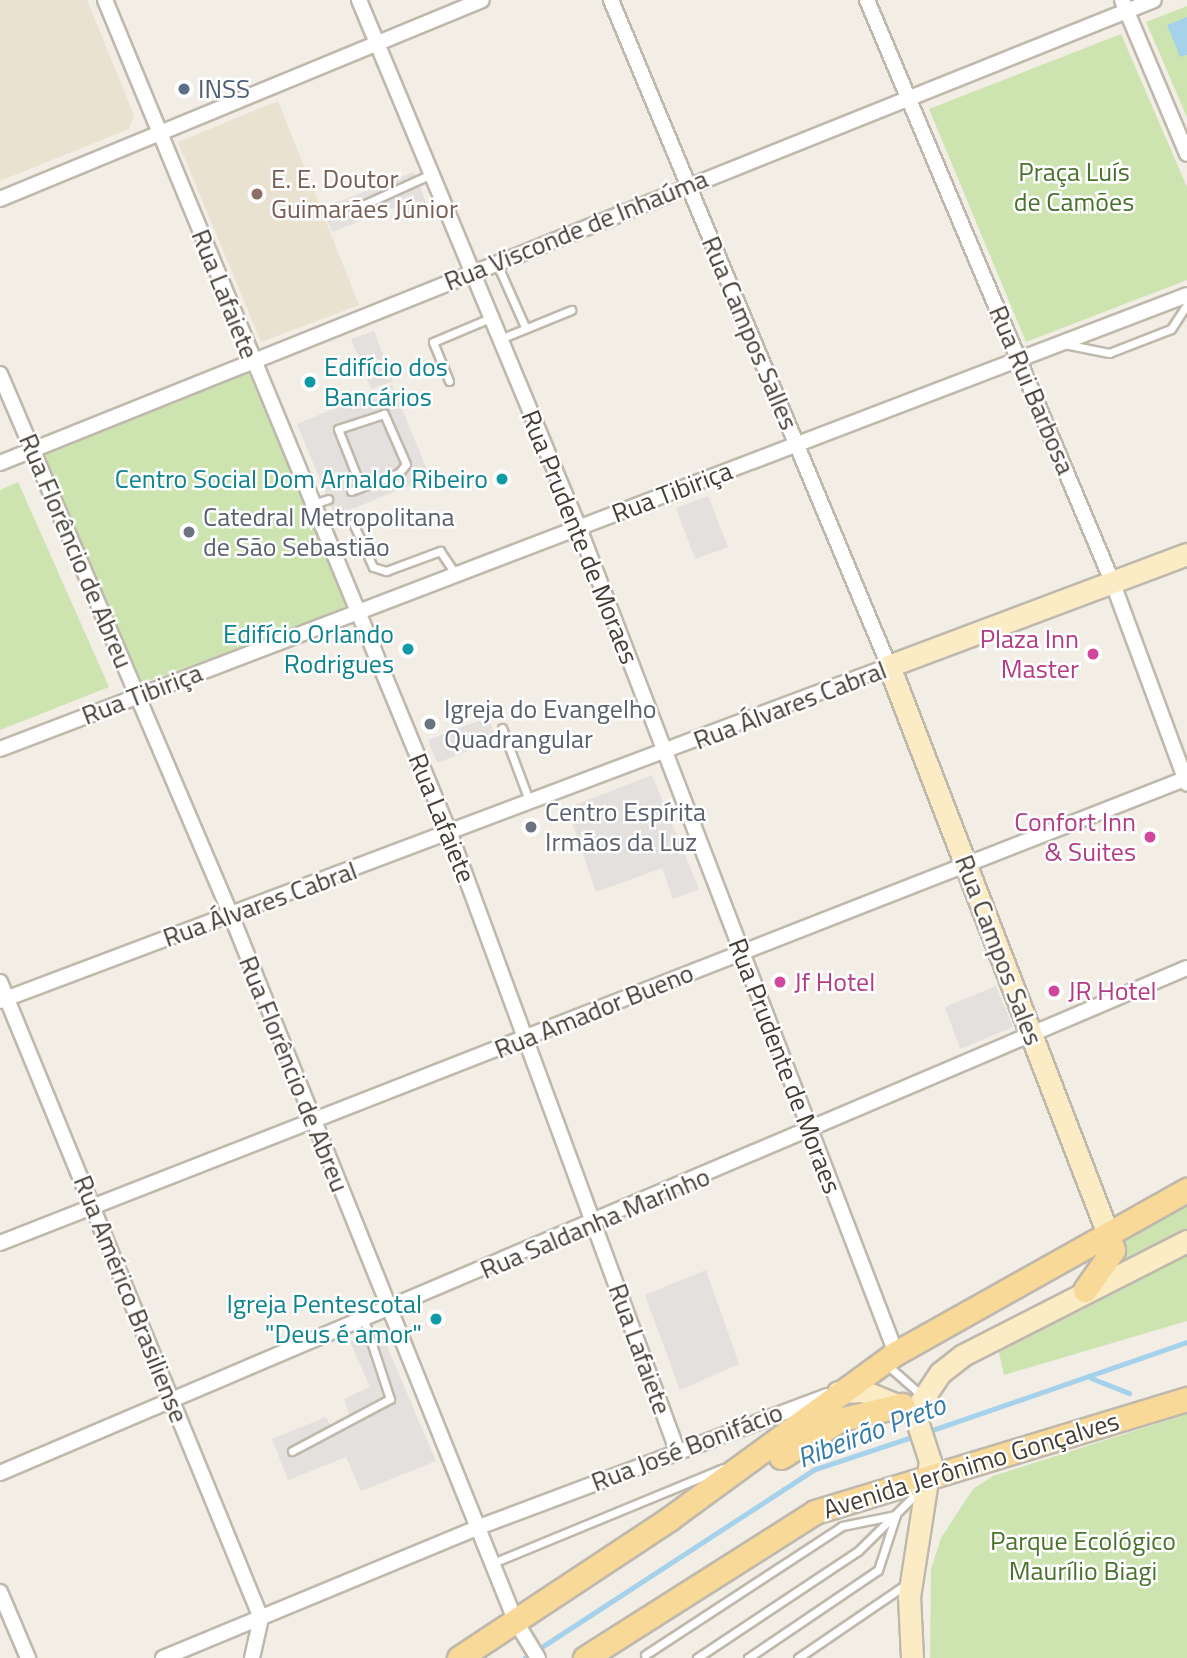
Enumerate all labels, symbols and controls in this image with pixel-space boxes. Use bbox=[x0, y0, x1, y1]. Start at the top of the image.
place label: INSS bbox=[198, 73, 250, 105]
marker: INSS bbox=[176, 81, 192, 97]
park label: Praça Luís de Camões bbox=[1014, 156, 1134, 218]
place label: E. E. Doutor Guimarães Júnior bbox=[271, 163, 458, 224]
street label: Rua Visconde de Inhaúma bbox=[440, 163, 712, 297]
marker: E. E. Doutor Guimarães Júnior bbox=[249, 186, 265, 202]
street label: Rua Lafaiete bbox=[185, 225, 265, 363]
street label: Rua Campos Salles bbox=[695, 232, 805, 434]
street label: Rua Rui Barbosa bbox=[982, 301, 1082, 479]
place label: Edifício dos Bancários bbox=[324, 351, 448, 412]
marker: Edifício dos Bancários bbox=[302, 374, 318, 390]
street label: Rua Prudente de Moraes bbox=[515, 406, 645, 668]
street label: Rua Florêncio de Abreu bbox=[12, 429, 140, 673]
street label: Rua Tibiriça bbox=[607, 455, 737, 529]
place label: Centro Social Dom Arnaldo Ribeiro bbox=[115, 463, 488, 495]
marker: Centro Social Dom Arnaldo Ribeiro bbox=[494, 471, 510, 487]
place label: Catedral Metropolitana de São Sebastião bbox=[203, 501, 455, 562]
marker: Catedral Metropolitana de São Sebastião bbox=[181, 524, 197, 540]
place label: Edifício Orlando Rodrigues bbox=[223, 618, 394, 680]
place label: Plaza Inn Master bbox=[980, 623, 1079, 684]
marker: Edifício Orlando Rodrigues bbox=[400, 641, 416, 657]
marker: Plaza Inn Master bbox=[1085, 646, 1101, 662]
street label: Rua Álvares Cabral bbox=[689, 654, 891, 756]
street label: Rua Tibiriça bbox=[77, 657, 207, 731]
place label: Igreja do Evangelho Quadrangular bbox=[444, 693, 657, 754]
marker: Igreja do Evangelho Quadrangular bbox=[422, 716, 438, 732]
street label: Rua Lafaiete bbox=[402, 749, 482, 887]
place label: Centro Espírita Irmãos da Luz bbox=[545, 796, 706, 858]
place label: Confort Inn & Suites bbox=[1014, 806, 1136, 868]
marker: Centro Espírita Irmãos da Luz bbox=[523, 819, 539, 835]
marker: Confort Inn & Suites bbox=[1142, 829, 1158, 845]
street label: Rua Campos Sales bbox=[948, 851, 1050, 1049]
street label: Rua Álvares Cabral bbox=[159, 854, 361, 954]
street label: Rua Prudente de Moraes bbox=[722, 934, 848, 1198]
street label: Rua Florêncio de Abreu bbox=[232, 951, 356, 1197]
street label: Rua Amador Bueno bbox=[490, 957, 698, 1065]
place label: Jf Hotel bbox=[794, 966, 875, 998]
marker: Jf Hotel bbox=[772, 974, 788, 990]
place label: JR Hotel bbox=[1068, 975, 1157, 1007]
marker: JR Hotel bbox=[1046, 983, 1062, 999]
street label: Rua Saldanha Marinho bbox=[476, 1161, 714, 1285]
street label: Rua Américo Brasiliense bbox=[67, 1171, 195, 1427]
street label: Rua Lafaiete bbox=[602, 1279, 678, 1419]
place label: Igreja Pentescotal "Deus é amor" bbox=[227, 1288, 422, 1350]
marker: Igreja Pentescotal "Deus é amor" bbox=[428, 1311, 444, 1327]
water label: Ribeirão Preto bbox=[792, 1387, 950, 1475]
street label: Rua José Bonifácio bbox=[587, 1396, 787, 1498]
street label: Avenida Jerônimo Gonçalves bbox=[819, 1405, 1123, 1525]
park label: Parque Ecológico Maurílio Biagi bbox=[990, 1525, 1176, 1586]

